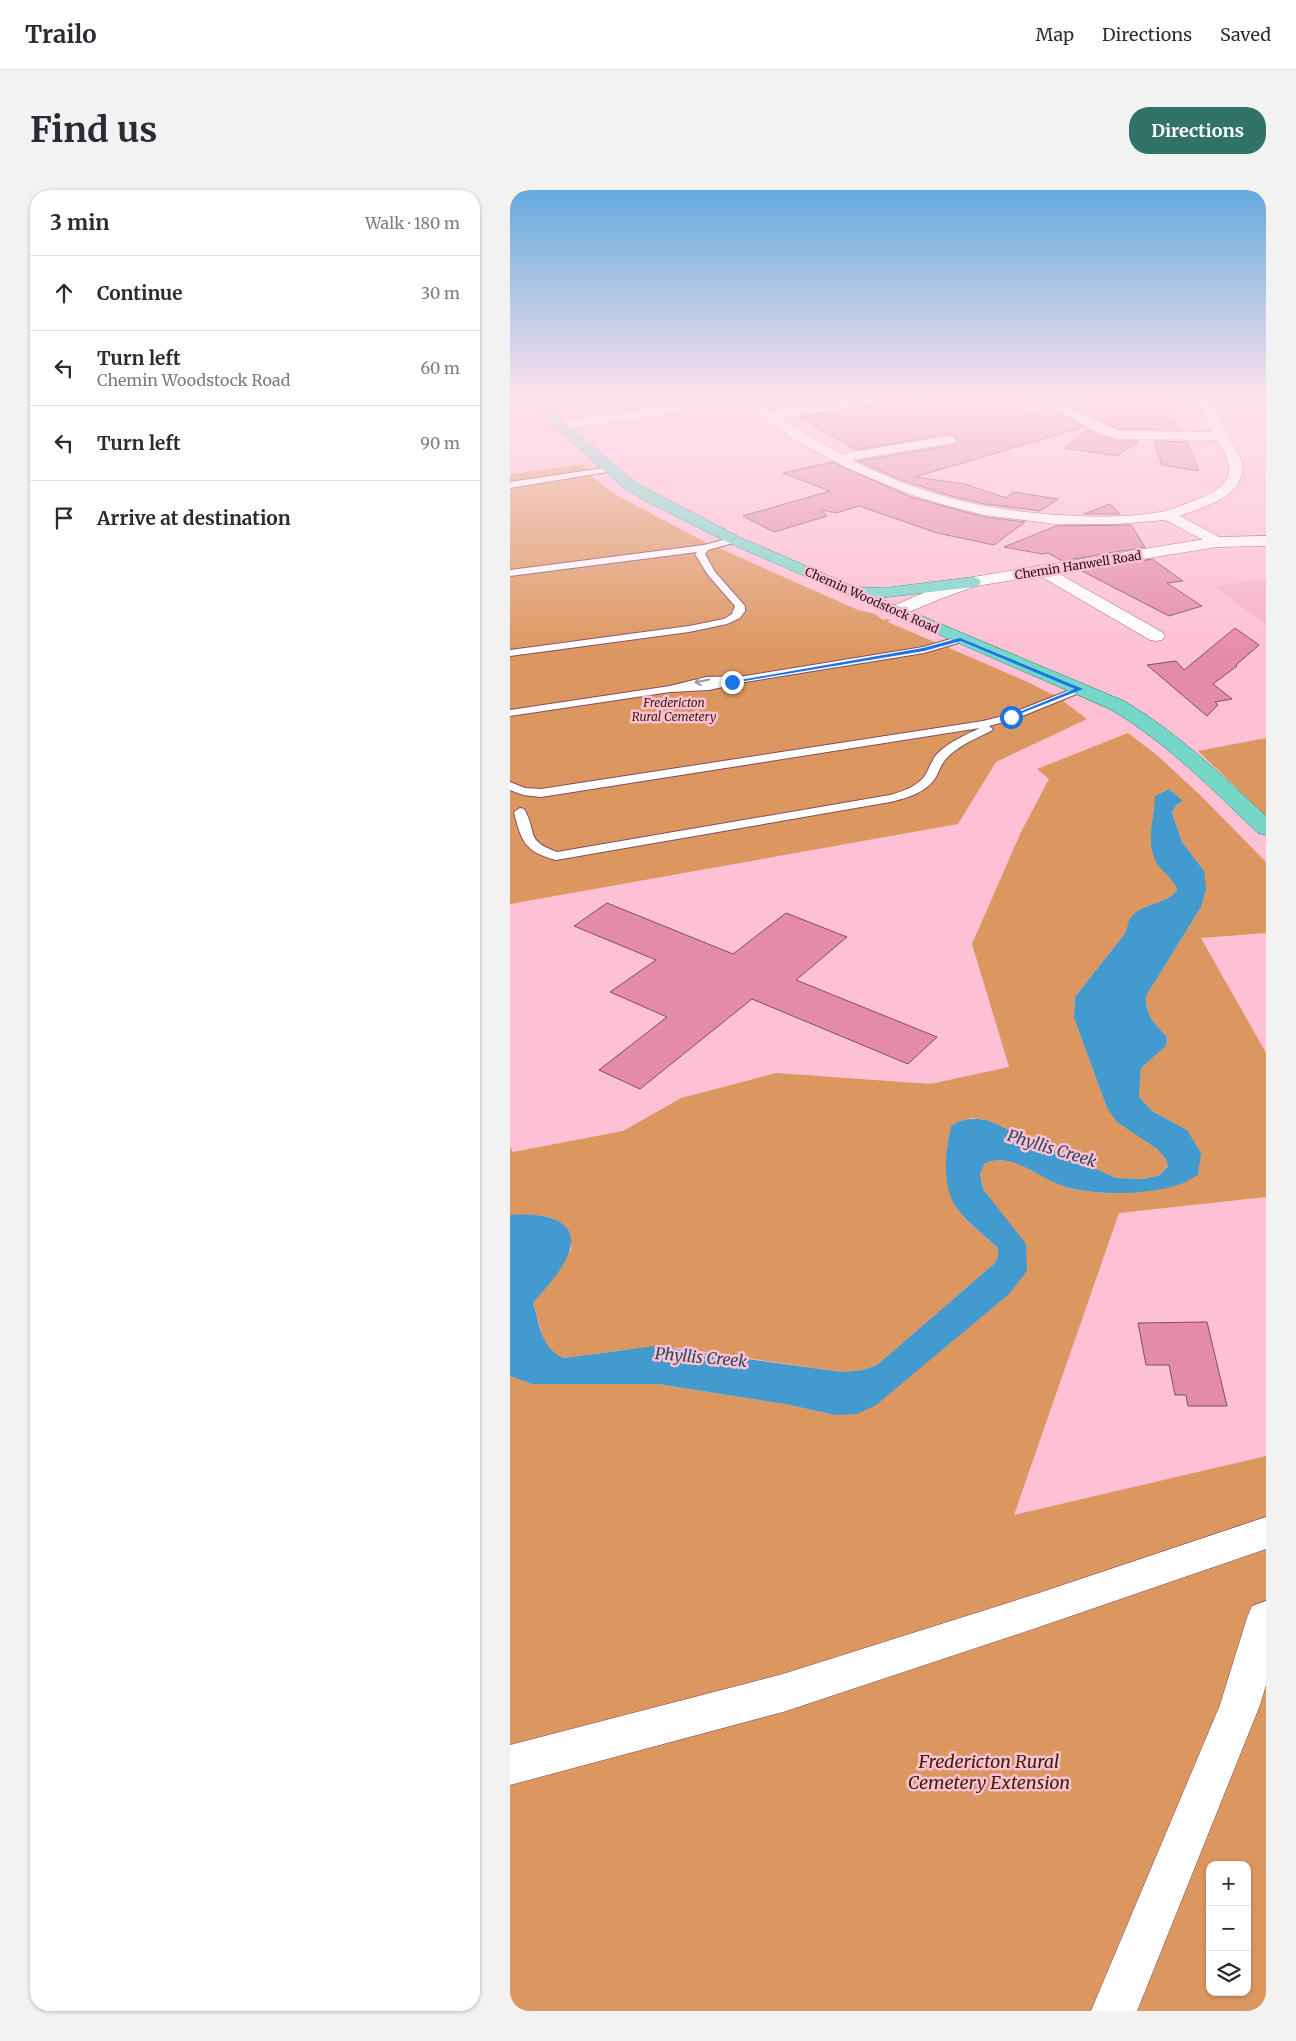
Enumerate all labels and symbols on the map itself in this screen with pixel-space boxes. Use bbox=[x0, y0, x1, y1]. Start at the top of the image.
street label: Chemin Hanwell Road bbox=[1014, 548, 1142, 582]
street label: Chemin Woodstock Road bbox=[803, 564, 941, 636]
route end bbox=[721, 671, 744, 694]
one-way arrow bbox=[695, 677, 711, 686]
park label: Fredericton Rural Cemetery bbox=[632, 695, 717, 724]
route start bbox=[1000, 706, 1023, 729]
water label: Phyllis Creek bbox=[1005, 1125, 1099, 1171]
water label: Phyllis Creek bbox=[654, 1343, 748, 1371]
park label: Fredericton Rural Cemetery Extension bbox=[908, 1750, 1070, 1794]

